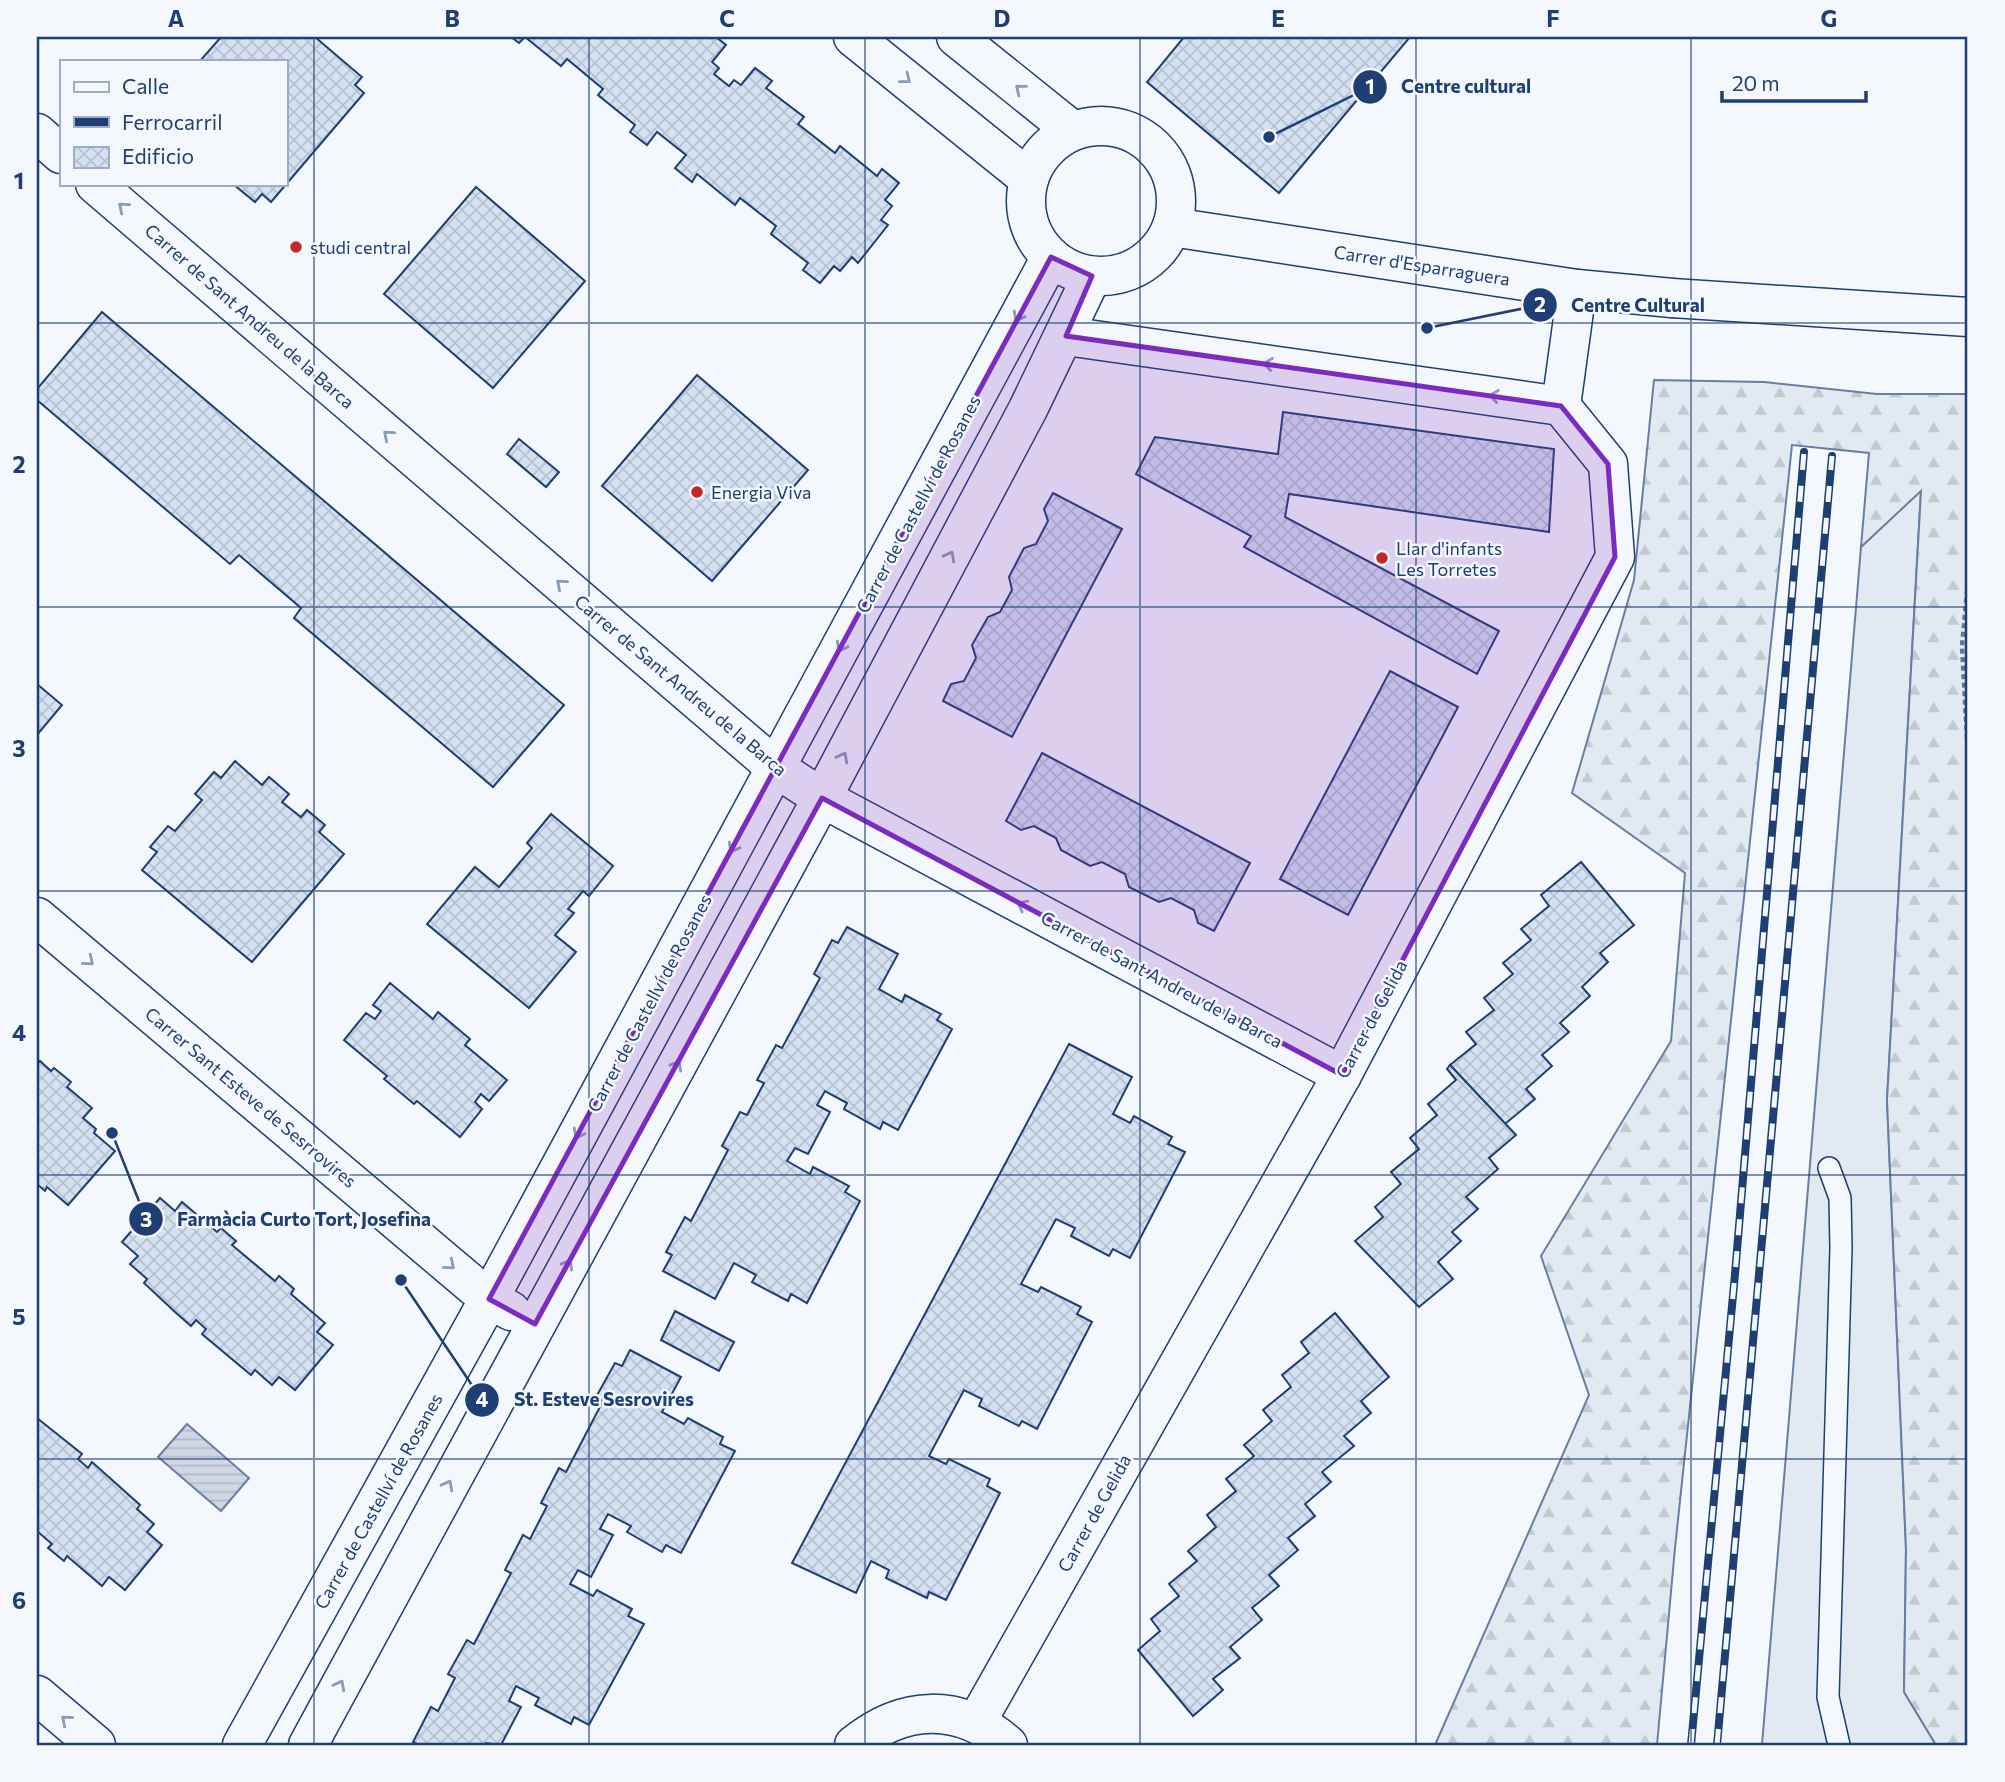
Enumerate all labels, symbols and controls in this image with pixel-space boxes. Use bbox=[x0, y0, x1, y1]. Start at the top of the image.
text: A bbox=[168, 4, 185, 32]
text: B bbox=[444, 4, 460, 32]
text: C bbox=[719, 4, 735, 32]
text: D bbox=[994, 4, 1011, 32]
text: E bbox=[1271, 4, 1285, 32]
text: F bbox=[1546, 4, 1560, 32]
text: G bbox=[1821, 4, 1837, 32]
legend bbox=[60, 60, 287, 186]
scale bar bbox=[1722, 60, 1865, 104]
callout: Centre cultural bbox=[1352, 67, 1545, 107]
text: 20 m bbox=[1732, 70, 1780, 95]
one-way arrow bbox=[899, 71, 911, 84]
text: Calle bbox=[122, 73, 169, 98]
text: 1 bbox=[1365, 73, 1375, 98]
text: Centre cultural bbox=[1401, 74, 1531, 97]
one-way arrow bbox=[1016, 84, 1028, 97]
text: Ferrocarril bbox=[122, 109, 223, 134]
text: Edificio bbox=[122, 143, 194, 168]
text: 1 bbox=[14, 166, 24, 194]
one-way arrow bbox=[118, 203, 131, 215]
street label: Carrer de Sant Andreu de la Barca bbox=[141, 219, 359, 413]
place label: studi central bbox=[310, 236, 411, 258]
marker: studi central bbox=[288, 239, 304, 255]
street label: Carrer d'Esparraguera bbox=[1332, 240, 1512, 290]
callout: Centre Cultural bbox=[1522, 285, 1719, 325]
text: 2 bbox=[1534, 291, 1546, 316]
text: Centre Cultural bbox=[1571, 293, 1705, 316]
one-way arrow bbox=[1013, 310, 1027, 323]
one-way arrow bbox=[1263, 357, 1274, 372]
one-way arrow bbox=[1488, 389, 1499, 404]
street label: Carrer de Castellví de Rosanes bbox=[851, 391, 985, 617]
one-way arrow bbox=[384, 431, 397, 443]
text: 2 bbox=[12, 450, 26, 478]
place label: Energia Viva bbox=[711, 481, 811, 503]
marker: Energia Viva bbox=[689, 484, 705, 500]
place label: Llar d'infants Les Torretes bbox=[1396, 537, 1502, 580]
marker: Llar d'infants Les Torretes bbox=[1374, 550, 1390, 566]
one-way arrow bbox=[942, 551, 955, 563]
one-way arrow bbox=[556, 580, 569, 592]
street label: Carrer de Sant Andreu de la Barca bbox=[570, 590, 792, 780]
one-way arrow bbox=[836, 640, 849, 652]
text: 3 bbox=[12, 734, 26, 762]
one-way arrow bbox=[835, 752, 849, 764]
one-way arrow bbox=[728, 840, 741, 853]
street label: Carrer de Castellví de Rosanes bbox=[582, 890, 716, 1116]
one-way arrow bbox=[1017, 900, 1029, 913]
street label: Carrer de Sant Andreu de la Barca bbox=[1037, 906, 1287, 1052]
one-way arrow bbox=[81, 953, 94, 965]
street label: Carrer de Gelida bbox=[1331, 956, 1411, 1082]
street label: Carrer Sant Esteve de Sesrrovires bbox=[141, 1002, 361, 1192]
text: 4 bbox=[12, 1018, 26, 1046]
one-way arrow bbox=[668, 1059, 682, 1072]
one-way arrow bbox=[573, 1127, 587, 1139]
callout: Farmàcia Curto Tort, Josefina bbox=[128, 1199, 445, 1239]
text: 3 bbox=[140, 1206, 152, 1231]
text: Farmàcia Curto Tort, Josefina bbox=[177, 1207, 431, 1230]
one-way arrow bbox=[442, 1257, 455, 1270]
one-way arrow bbox=[560, 1259, 573, 1272]
text: 5 bbox=[12, 1302, 26, 1330]
callout: St. Esteve Sesrovires bbox=[465, 1380, 708, 1420]
text: 4 bbox=[476, 1386, 489, 1411]
text: St. Esteve Sesrovires bbox=[514, 1387, 694, 1410]
street label: Carrer de Castellví de Rosanes bbox=[309, 1389, 447, 1613]
street label: Carrer de Gelida bbox=[1053, 1450, 1135, 1576]
one-way arrow bbox=[440, 1480, 453, 1492]
text: 6 bbox=[12, 1586, 26, 1614]
one-way arrow bbox=[332, 1680, 345, 1692]
one-way arrow bbox=[62, 1716, 75, 1728]

